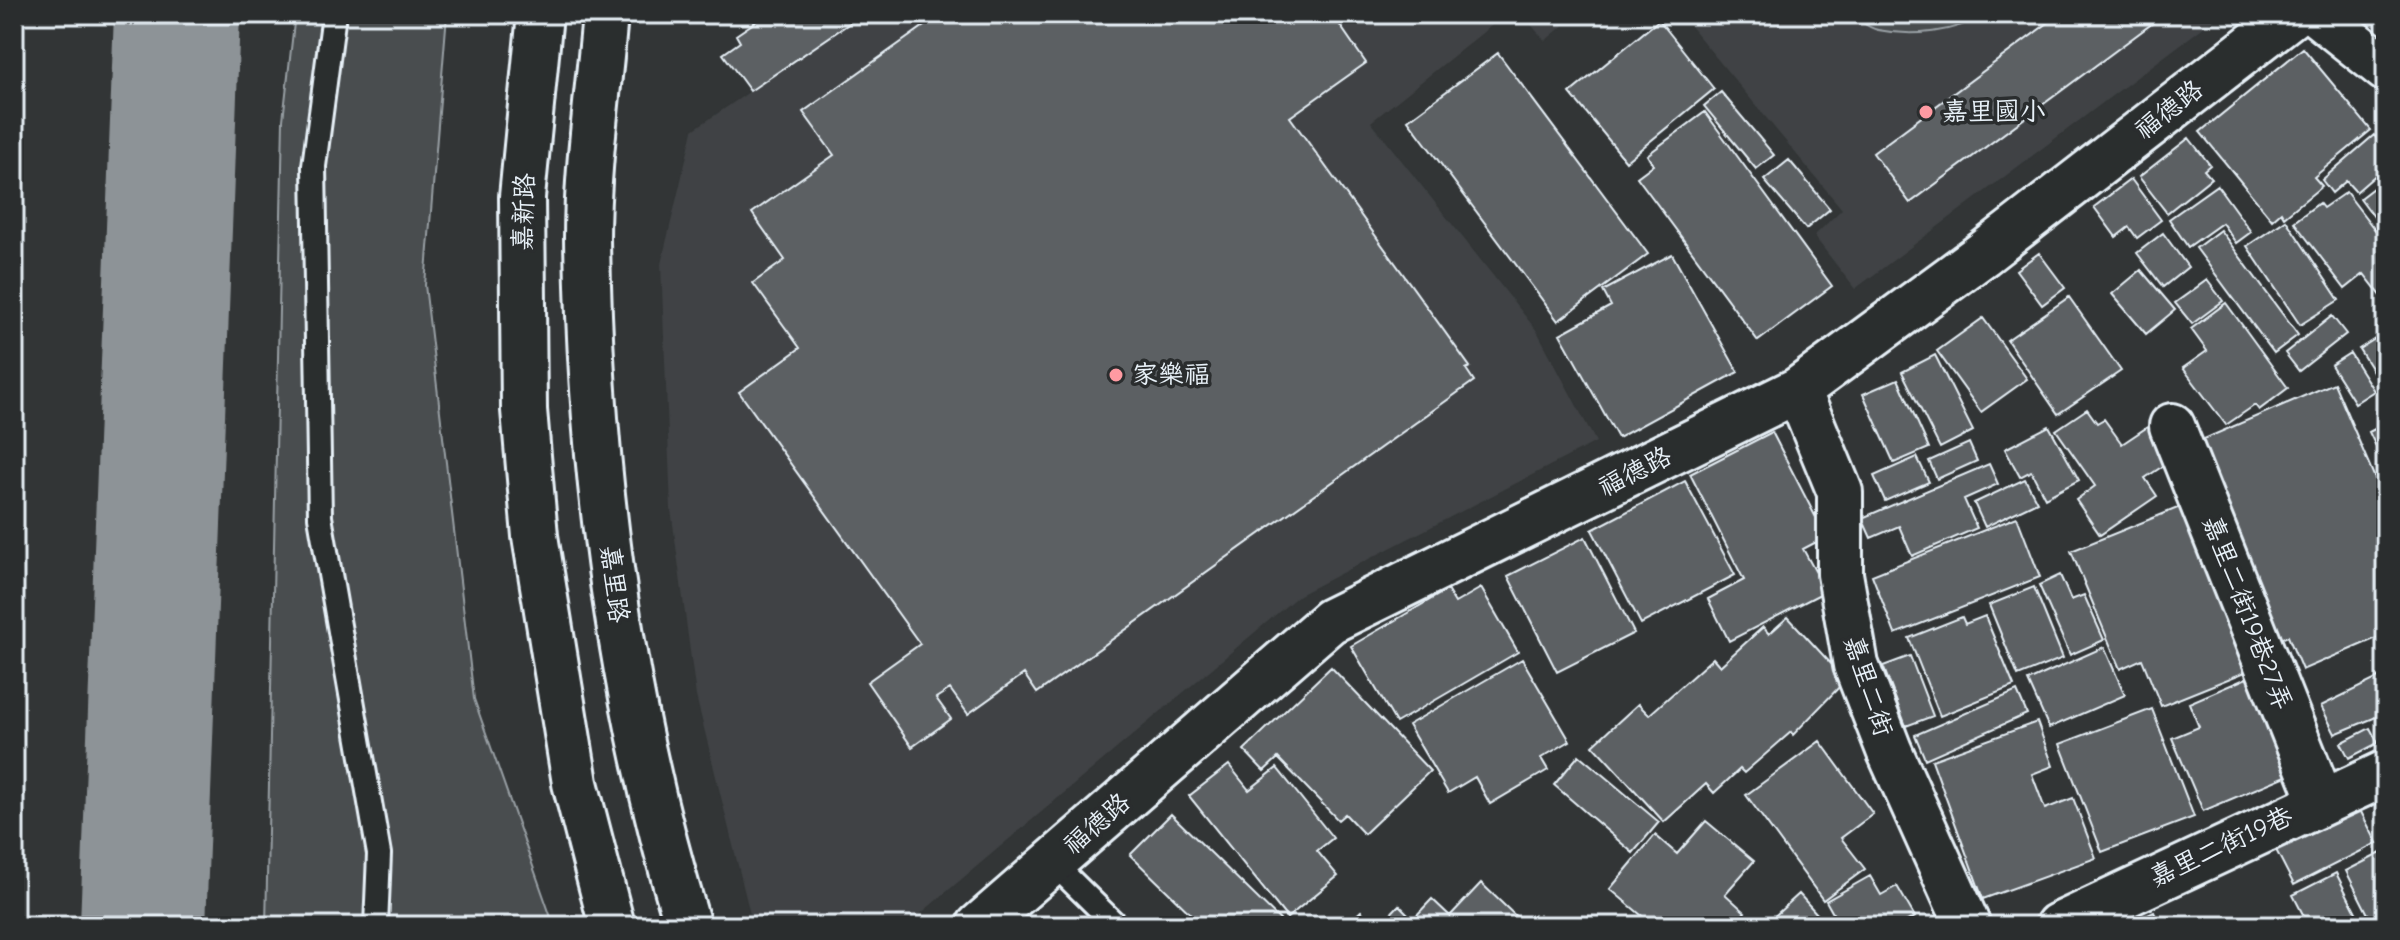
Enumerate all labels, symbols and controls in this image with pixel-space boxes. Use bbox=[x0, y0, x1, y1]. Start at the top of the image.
street label: 福德路 bbox=[2129, 74, 2209, 146]
place label: 嘉里國小 bbox=[1942, 97, 2046, 127]
marker: 嘉里國小 bbox=[1917, 103, 1935, 121]
street label: 嘉新路 bbox=[508, 172, 540, 252]
place label: 家樂福 bbox=[1132, 360, 1210, 390]
marker: 家樂福 bbox=[1107, 366, 1125, 384]
street label: 福德路 bbox=[1593, 441, 1677, 503]
street label: 嘉里二街19巷27弄 bbox=[2196, 511, 2298, 715]
street label: 嘉里路 bbox=[594, 543, 634, 625]
street label: 嘉里二街 bbox=[1838, 632, 1898, 740]
street label: 福德路 bbox=[1058, 787, 1136, 861]
street label: 嘉里二街19巷 bbox=[2145, 801, 2297, 893]

